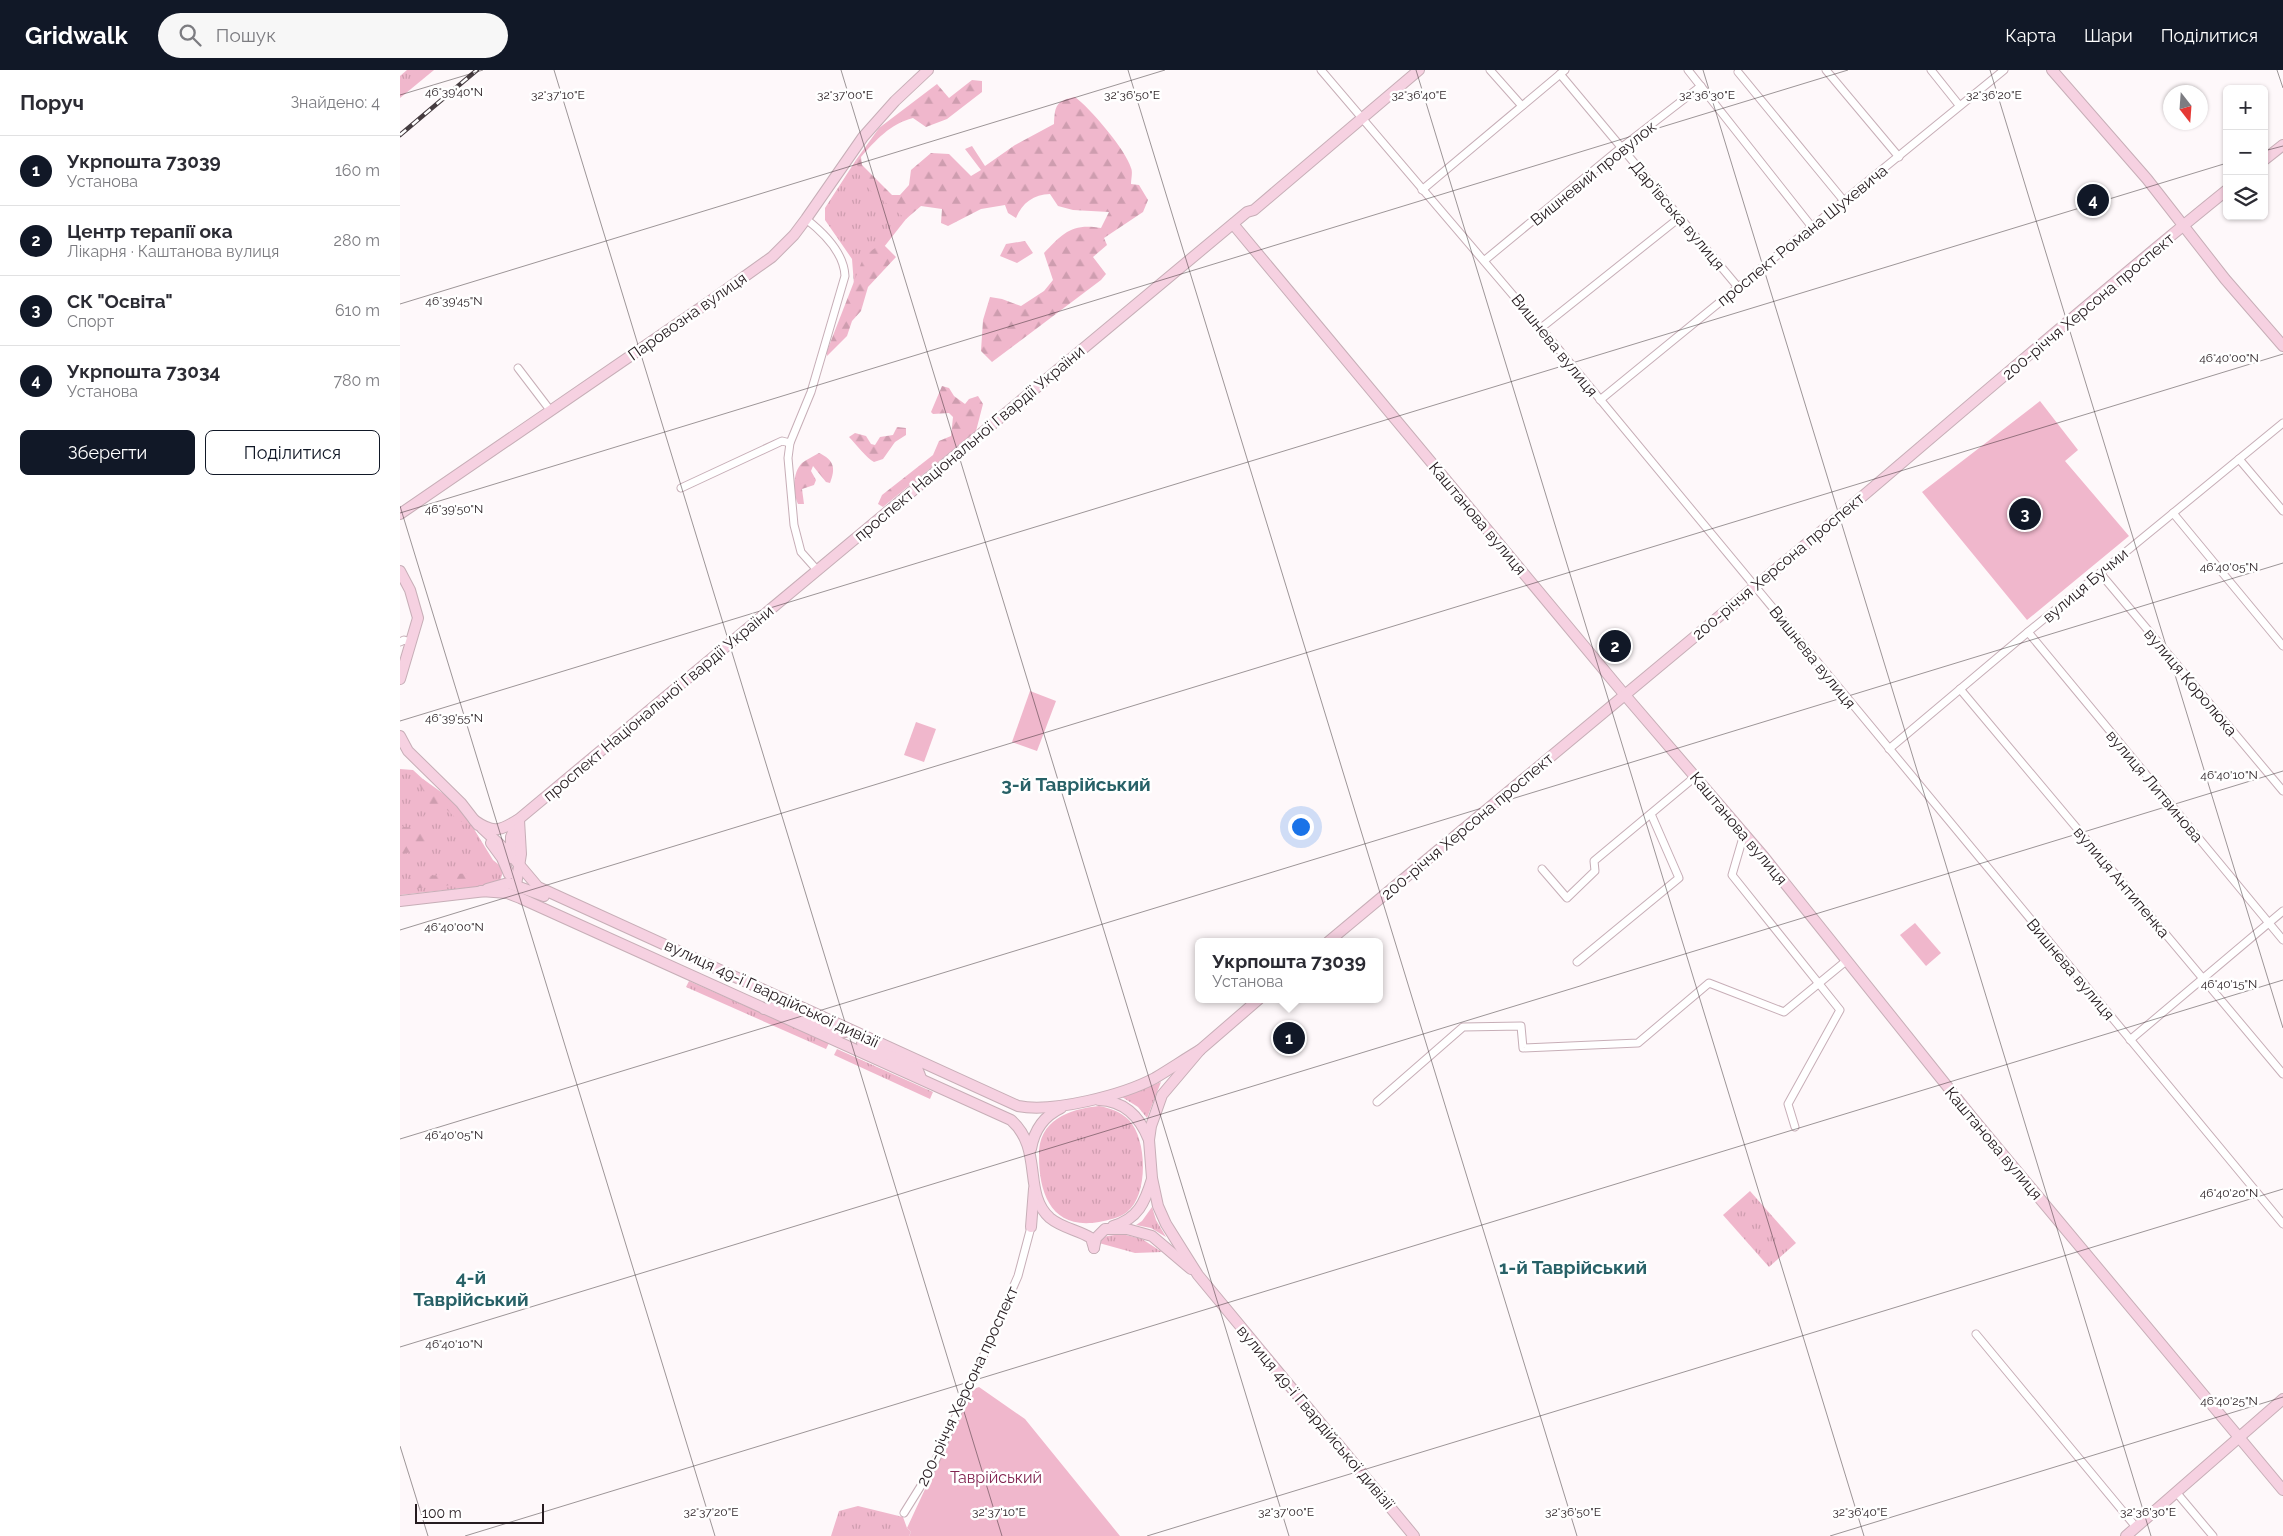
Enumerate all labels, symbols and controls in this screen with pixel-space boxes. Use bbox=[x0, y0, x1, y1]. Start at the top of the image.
search box bbox=[158, 13, 508, 58]
text: Gridwalk bbox=[25, 21, 128, 50]
icon: search bbox=[176, 21, 204, 49]
text: Пошук bbox=[216, 24, 276, 46]
text: Карта bbox=[2005, 25, 2056, 46]
text: Шари bbox=[2084, 25, 2133, 46]
text: Поділитися bbox=[2161, 25, 2258, 46]
text: 46°39'40"N bbox=[425, 85, 483, 99]
north arrow bbox=[2163, 85, 2208, 130]
map controls bbox=[2223, 85, 2268, 220]
button: + bbox=[2223, 85, 2268, 130]
text: 32°37'10"E bbox=[531, 88, 585, 102]
text: 32°37'00"E bbox=[817, 88, 873, 102]
text: 32°36'50"E bbox=[1104, 88, 1160, 102]
text: 32°36'40"E bbox=[1391, 88, 1447, 102]
text: 32°36'30"E bbox=[1679, 88, 1735, 102]
text: 32°36'20"E bbox=[1966, 88, 2022, 102]
text: Поруч bbox=[20, 90, 84, 115]
text: Знайдено: 4 bbox=[290, 93, 380, 112]
street label: Вишневий провулок bbox=[1527, 117, 1660, 230]
button: − bbox=[2223, 130, 2268, 175]
text: Укрпошта 73039 bbox=[67, 150, 221, 172]
street label: Дар'ївська вулиця bbox=[1626, 157, 1729, 274]
text: 1 bbox=[32, 161, 40, 180]
text: 160 m bbox=[335, 161, 380, 180]
street label: проспект Романа Шухевича bbox=[1713, 161, 1891, 310]
text: Установа bbox=[67, 172, 138, 191]
button: layers bbox=[2223, 175, 2268, 220]
pin: 4 bbox=[2077, 181, 2109, 219]
text: Центр терапії ока bbox=[67, 220, 233, 242]
street label: 200-річчя Херсона проспект bbox=[1999, 229, 2178, 384]
text: 2 bbox=[31, 231, 41, 250]
text: 280 m bbox=[334, 231, 380, 250]
text: Лікарня · Каштанова вулиця bbox=[67, 242, 279, 261]
street label: Паровозна вулиця bbox=[624, 268, 750, 364]
text: СК "Освіта" bbox=[67, 290, 173, 312]
street label: Вишнева вулиця bbox=[1507, 290, 1602, 400]
text: 46°39'45"N bbox=[425, 294, 483, 308]
text: 3 bbox=[32, 301, 40, 320]
text: 610 m bbox=[335, 301, 380, 320]
text: Спорт bbox=[67, 312, 114, 331]
street label: проспект Національної Гвардії України bbox=[850, 341, 1088, 545]
text: 46°40'00"N bbox=[2199, 351, 2259, 365]
text: Укрпошта 73034 bbox=[67, 360, 220, 382]
text: 4 bbox=[31, 371, 41, 390]
text: 780 m bbox=[333, 371, 380, 390]
text: Установа bbox=[67, 382, 138, 401]
button: Зберегти bbox=[20, 430, 195, 475]
button: Поділитися bbox=[205, 430, 380, 475]
street label: Каштанова вулиця bbox=[1425, 458, 1530, 579]
street label: 200-річчя Херсона проспект bbox=[1689, 489, 1868, 644]
pin: 3 bbox=[2009, 495, 2041, 533]
text: 46°39'50"N bbox=[425, 502, 483, 516]
street label: вулиця Бучми bbox=[2039, 544, 2132, 627]
text: 46°40'05"N bbox=[2200, 560, 2258, 574]
street label: проспект Національної Гвардії України bbox=[539, 601, 777, 805]
street label: Вишнева вулиця bbox=[1765, 602, 1860, 712]
street label: вулиця Королюка bbox=[2140, 625, 2241, 740]
pin: 2 bbox=[1599, 627, 1631, 665]
text: 46°39'55"N bbox=[425, 711, 483, 725]
street label: вулиця Литвинова bbox=[2102, 726, 2207, 846]
street label: 200-річчя Херсона проспект bbox=[1378, 749, 1557, 904]
street label: Каштанова вулиця bbox=[1686, 768, 1791, 889]
text: 46°40'10"N bbox=[2200, 768, 2258, 782]
district label: 3-й Таврійський bbox=[1001, 773, 1151, 795]
your location bbox=[1288, 814, 1314, 840]
street label: вулиця Антипенка bbox=[2070, 823, 2174, 942]
street label: Вишнева вулиця bbox=[2023, 915, 2119, 1024]
text: 46°40'00"N bbox=[424, 920, 484, 934]
street label: вулиця 49-ї Гвардійської дивізії bbox=[662, 935, 882, 1052]
popup bbox=[1195, 938, 1383, 1003]
text: Укрпошта 73039 bbox=[1212, 950, 1366, 972]
text: Установа bbox=[1212, 972, 1283, 991]
text: 46°40'15"N bbox=[2201, 977, 2257, 991]
pin: 1 bbox=[1273, 1019, 1305, 1057]
street label: Каштанова вулиця bbox=[1941, 1083, 2046, 1204]
text: 46°40'05"N bbox=[425, 1128, 483, 1142]
text: 46°40'20"N bbox=[2200, 1186, 2258, 1200]
district label: 1-й Таврійський bbox=[1499, 1256, 1647, 1278]
district label: 4-й Таврійський bbox=[413, 1266, 529, 1310]
street label: 200-річчя Херсона проспект bbox=[913, 1283, 1022, 1489]
street label: вулиця 49-ї Гвардійської дивізії bbox=[1233, 1321, 1399, 1514]
text: 46°40'10"N bbox=[425, 1337, 483, 1351]
text: 46°40'25"N bbox=[2200, 1394, 2258, 1408]
park label: Таврійський bbox=[950, 1468, 1042, 1487]
scale bar bbox=[415, 1501, 544, 1524]
text: 100 m bbox=[422, 1505, 462, 1521]
text: 32°37'20"E bbox=[684, 1505, 738, 1519]
text: 32°37'10"E bbox=[972, 1505, 1026, 1519]
text: 32°37'00"E bbox=[1258, 1505, 1314, 1519]
text: 32°36'50"E bbox=[1545, 1505, 1601, 1519]
text: 32°36'40"E bbox=[1832, 1505, 1888, 1519]
text: 32°36'30"E bbox=[2120, 1505, 2176, 1519]

